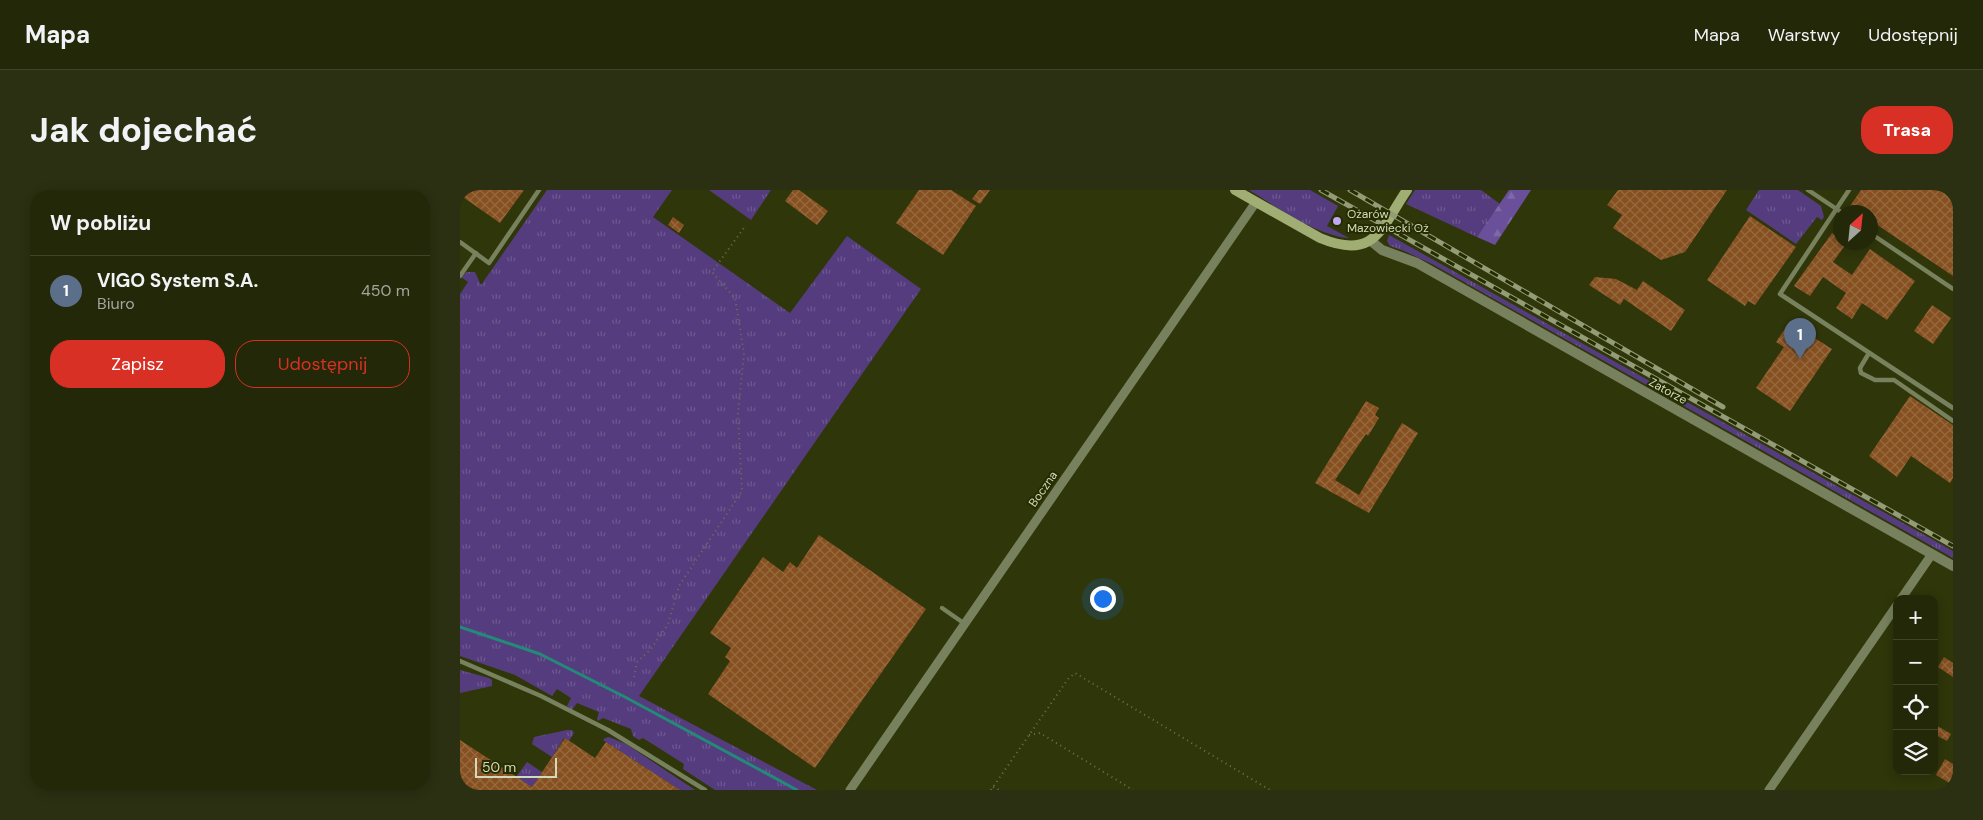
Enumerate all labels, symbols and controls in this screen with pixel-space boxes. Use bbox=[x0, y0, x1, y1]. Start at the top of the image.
text: Mapa bbox=[25, 19, 90, 50]
text: Mapa bbox=[1694, 23, 1740, 47]
text: Warstwy bbox=[1768, 23, 1840, 47]
text: Udostępnij bbox=[1868, 23, 1958, 47]
button: Trasa bbox=[1861, 106, 1953, 154]
text: Jak dojechać bbox=[30, 107, 257, 153]
north arrow bbox=[1833, 205, 1878, 250]
place label: Ożarów Mazowiecki Oż bbox=[1347, 206, 1429, 236]
text: W pobliżu bbox=[50, 209, 151, 237]
marker: Ożarów Mazowiecki Oż bbox=[1331, 215, 1343, 227]
text: VIGO System S.A. bbox=[97, 268, 258, 293]
text: 1 bbox=[63, 280, 69, 301]
text: 450 m bbox=[361, 280, 410, 301]
text: Biuro bbox=[97, 293, 135, 314]
pin: 1 bbox=[1784, 318, 1816, 359]
button: Zapisz bbox=[50, 340, 225, 388]
button: Udostępnij bbox=[235, 340, 410, 388]
street label: Zatorze bbox=[1646, 374, 1690, 408]
street label: Boczna bbox=[1025, 468, 1061, 510]
your location bbox=[1090, 586, 1116, 612]
map controls bbox=[1893, 595, 1938, 775]
button: + bbox=[1893, 595, 1938, 640]
button: − bbox=[1893, 640, 1938, 685]
button: locate bbox=[1893, 685, 1938, 730]
button: layers bbox=[1893, 730, 1938, 775]
scale bar bbox=[475, 755, 558, 778]
text: 50 m bbox=[482, 758, 516, 776]

